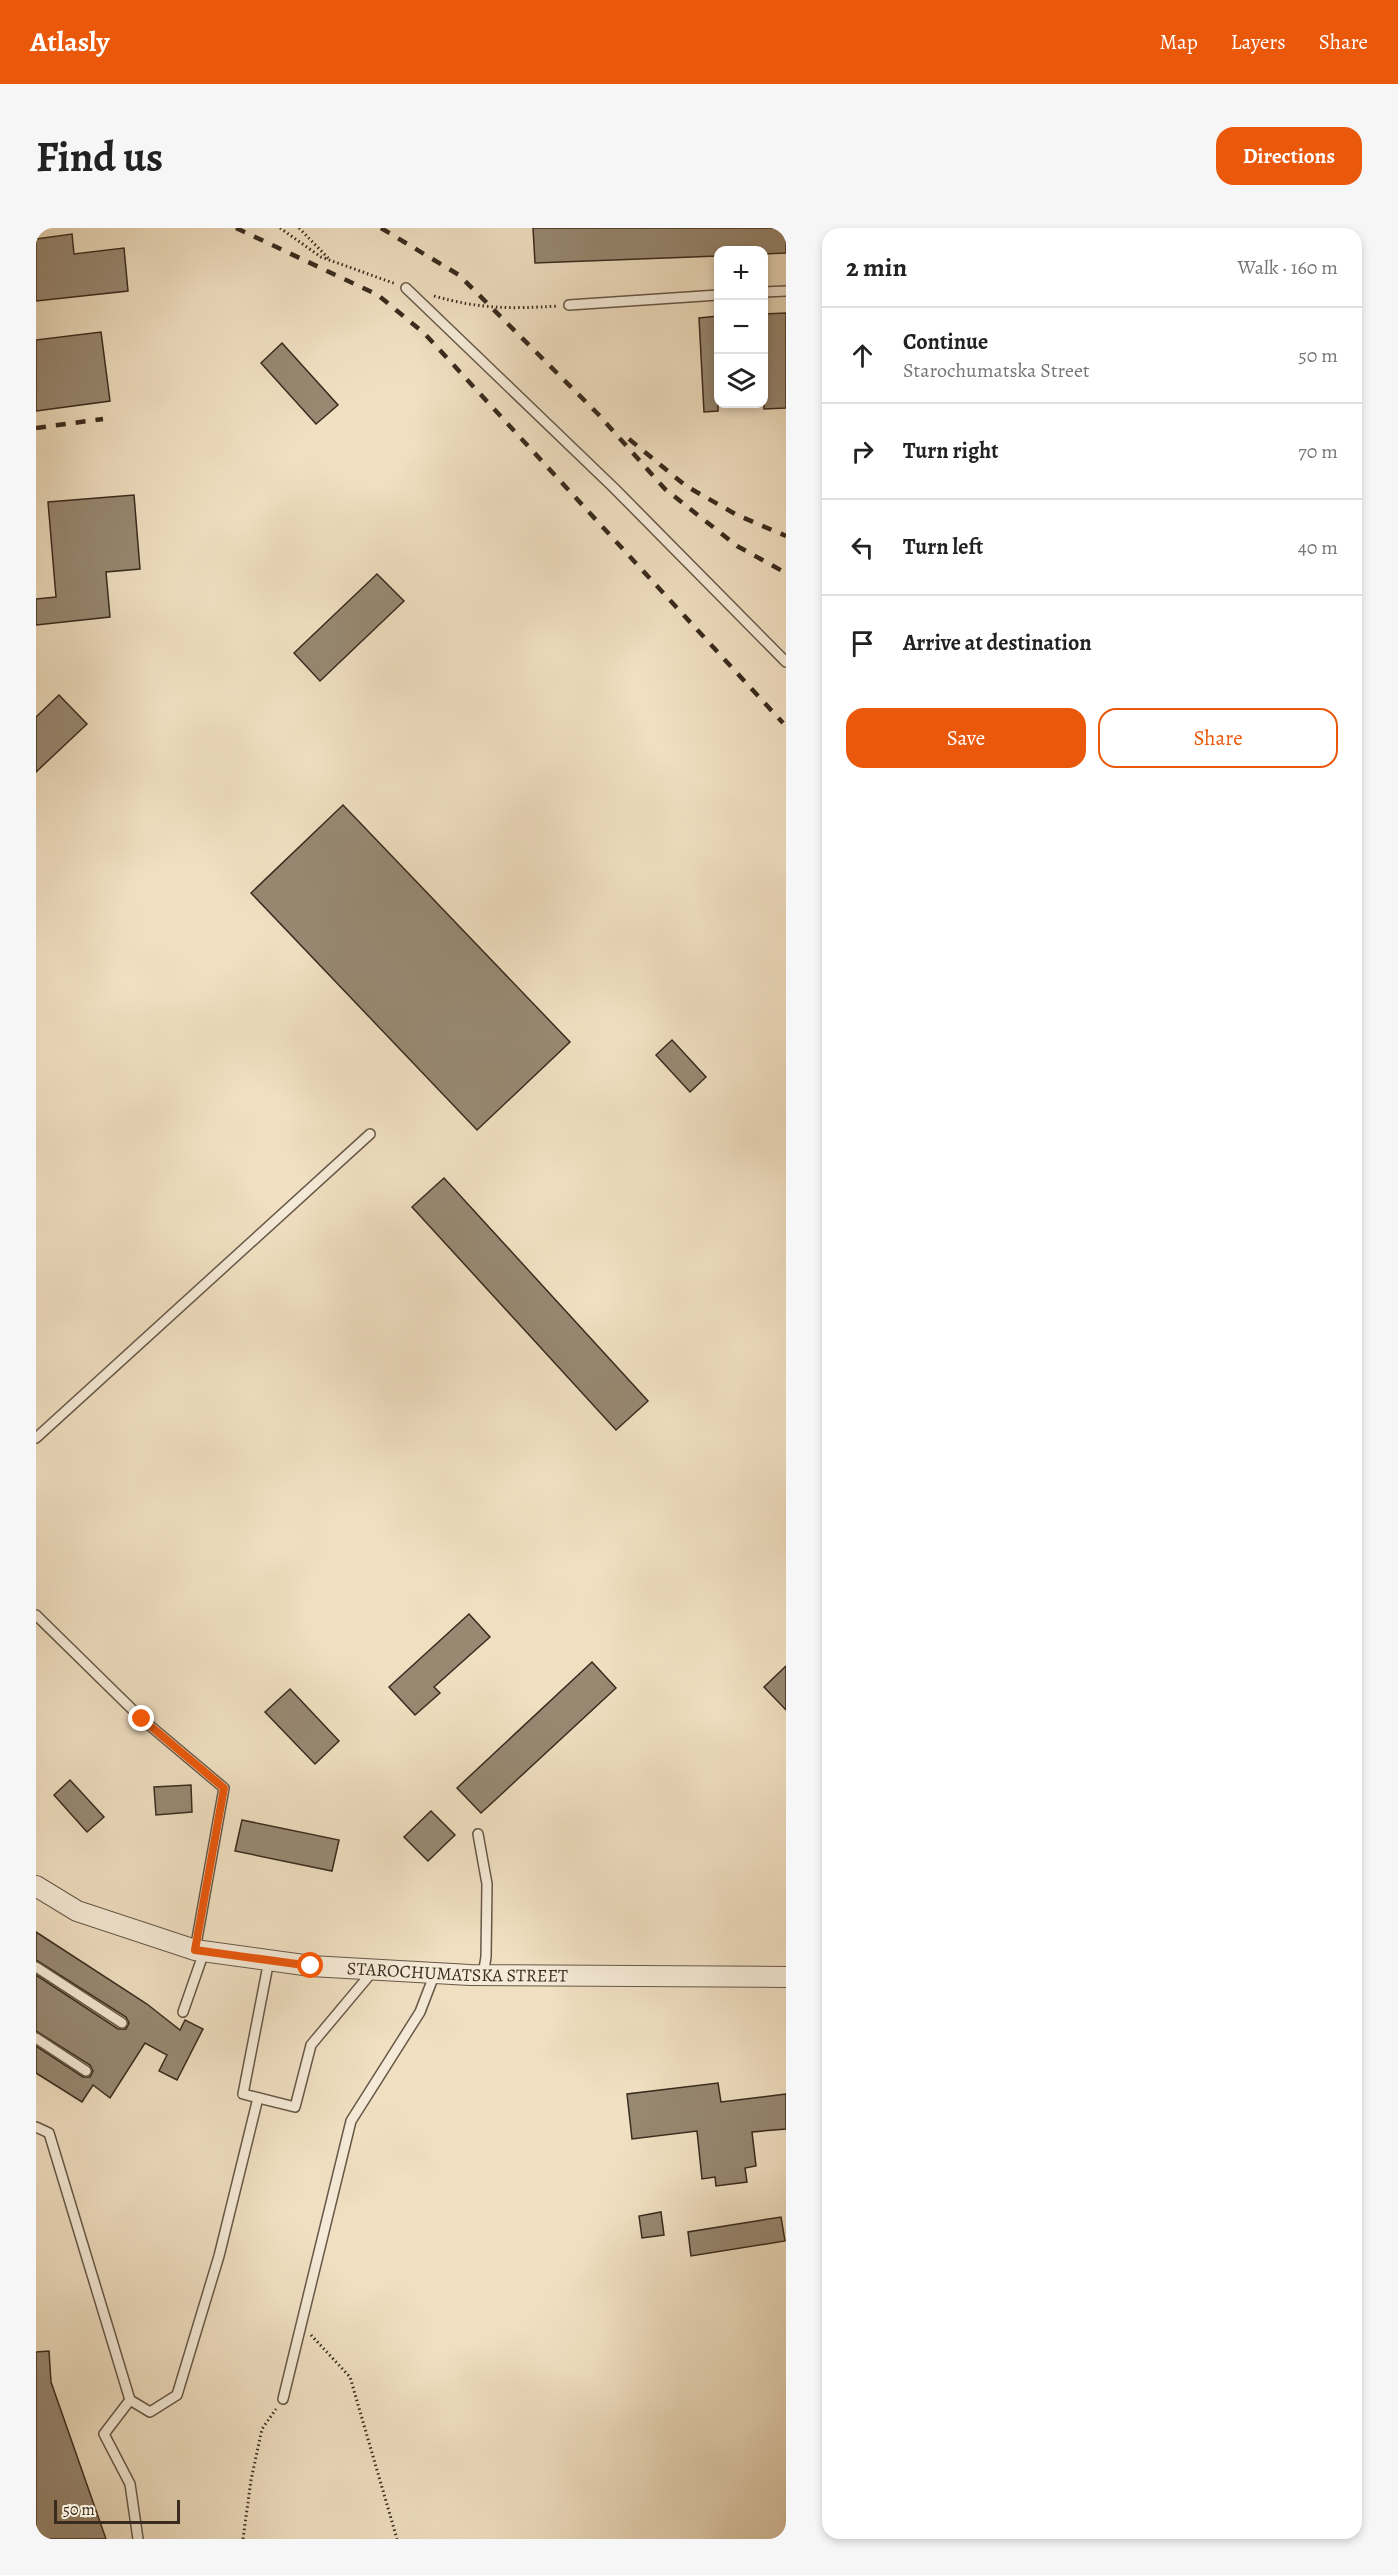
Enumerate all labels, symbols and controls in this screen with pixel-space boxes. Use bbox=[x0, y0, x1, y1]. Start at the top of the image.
text: Atlasly bbox=[30, 23, 109, 61]
text: Map bbox=[1159, 28, 1198, 56]
text: Layers bbox=[1231, 28, 1286, 56]
text: Share bbox=[1319, 28, 1368, 56]
button: Directions bbox=[1216, 127, 1362, 185]
text: Find us bbox=[36, 128, 163, 185]
map controls bbox=[714, 246, 768, 408]
button: + bbox=[714, 246, 768, 300]
text: 2 min bbox=[846, 250, 907, 285]
text: Walk · 160 m bbox=[1238, 254, 1338, 281]
button: − bbox=[714, 300, 768, 354]
text: Continue bbox=[903, 327, 988, 357]
icon: ahead bbox=[846, 339, 879, 372]
text: 50 m bbox=[1298, 342, 1338, 369]
button: layers bbox=[714, 354, 768, 408]
text: Starochumatska Street bbox=[903, 357, 1090, 384]
icon: right bbox=[846, 435, 879, 468]
text: Turn right bbox=[903, 436, 999, 466]
text: 70 m bbox=[1298, 438, 1338, 465]
icon: left bbox=[846, 531, 879, 564]
text: Turn left bbox=[903, 532, 983, 562]
text: 40 m bbox=[1298, 534, 1338, 561]
icon: arrive bbox=[846, 627, 879, 660]
text: Arrive at destination bbox=[903, 628, 1092, 658]
button: Save bbox=[846, 708, 1086, 768]
button: Share bbox=[1098, 708, 1338, 768]
route end bbox=[128, 1705, 154, 1731]
route start bbox=[297, 1952, 323, 1978]
street label: STAROCHUMATSKA STREET bbox=[346, 1956, 568, 1988]
scale bar bbox=[54, 2497, 180, 2524]
text: 50 m bbox=[63, 2499, 95, 2521]

